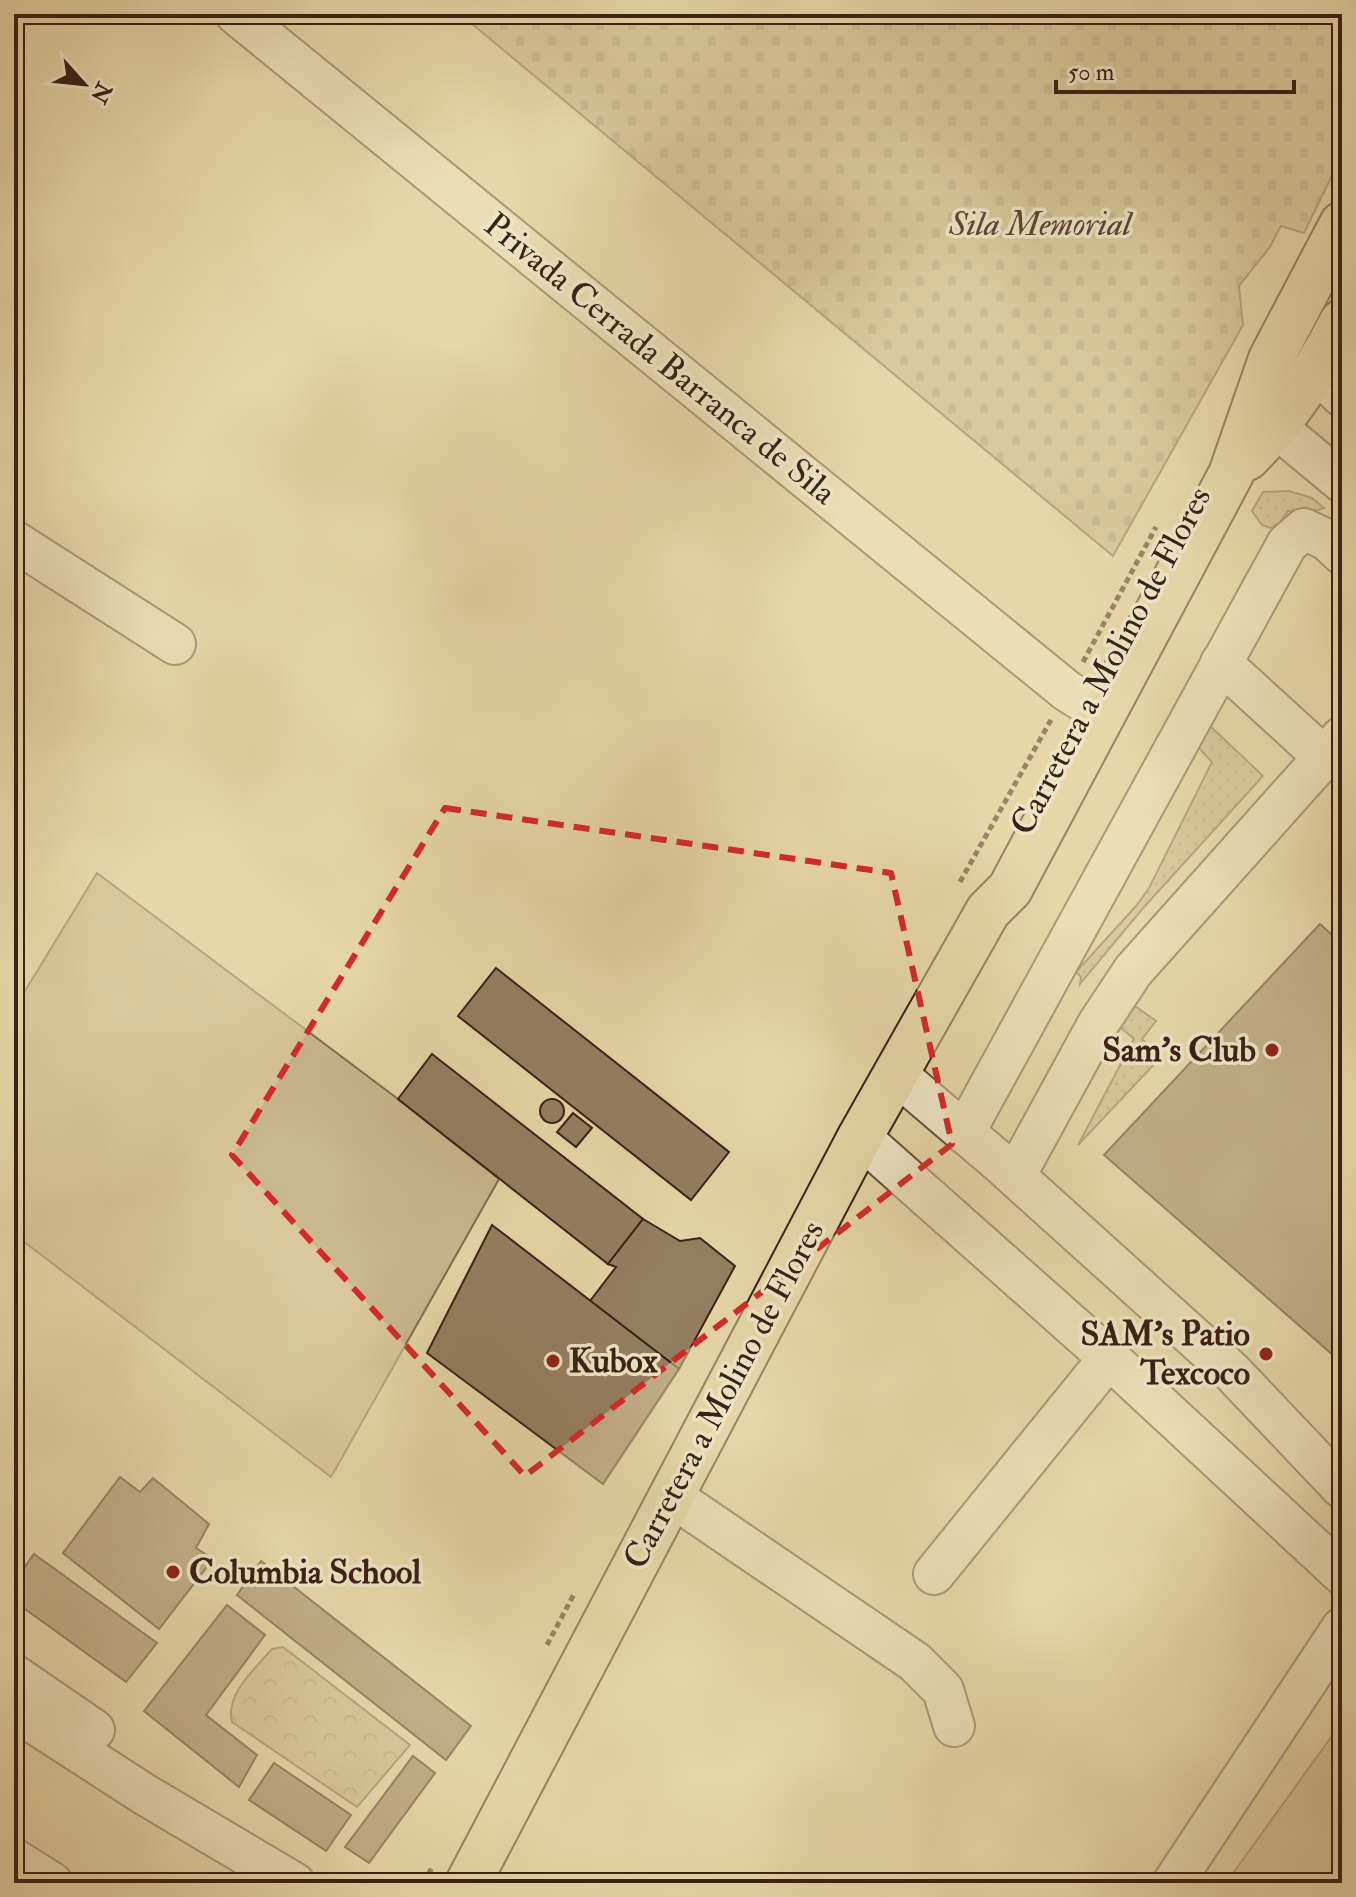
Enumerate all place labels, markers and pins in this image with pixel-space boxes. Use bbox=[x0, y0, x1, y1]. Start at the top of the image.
place label: Sam's Club bbox=[1102, 1029, 1256, 1072]
marker: Sam's Club bbox=[1263, 1041, 1281, 1059]
place label: SAM's Patio Texcoco bbox=[1080, 1313, 1250, 1395]
place label: Kubox bbox=[569, 1340, 658, 1383]
marker: SAM's Patio Texcoco bbox=[1257, 1345, 1275, 1363]
marker: Kubox bbox=[544, 1352, 562, 1370]
place label: Columbia School bbox=[189, 1551, 421, 1594]
marker: Columbia School bbox=[164, 1563, 182, 1581]

